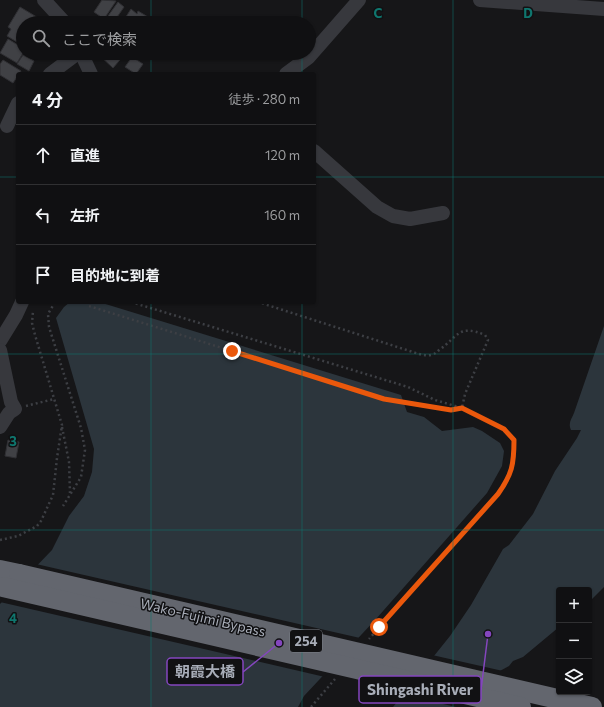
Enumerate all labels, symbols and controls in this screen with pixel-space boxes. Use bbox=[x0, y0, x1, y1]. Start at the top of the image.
text: C bbox=[374, 5, 383, 21]
text: D bbox=[523, 5, 533, 21]
search box bbox=[16, 16, 316, 60]
icon: search bbox=[30, 27, 52, 49]
text: ここで検索 bbox=[62, 30, 137, 48]
text: 4 分 bbox=[32, 89, 63, 110]
text: 徒歩 · 280 m bbox=[229, 91, 300, 107]
icon: ahead bbox=[32, 144, 54, 166]
text: 直進 bbox=[70, 146, 100, 164]
text: 120 m bbox=[265, 147, 300, 163]
icon: left bbox=[32, 204, 54, 226]
text: 左折 bbox=[70, 206, 100, 224]
text: 160 m bbox=[264, 207, 300, 223]
icon: arrive bbox=[32, 264, 54, 286]
text: 目的地に到着 bbox=[70, 266, 160, 284]
route end bbox=[223, 342, 241, 360]
text: 3 bbox=[9, 433, 17, 449]
map controls bbox=[556, 587, 592, 695]
button: + bbox=[556, 587, 592, 623]
street label: Wako-Fujimi Bypass bbox=[139, 594, 267, 640]
text: 4 bbox=[9, 610, 17, 626]
route start bbox=[370, 618, 388, 636]
button: − bbox=[556, 623, 592, 659]
road number: 254 bbox=[290, 630, 322, 652]
callout: 朝霞大橋 bbox=[167, 658, 243, 685]
button: layers bbox=[556, 659, 592, 695]
text: 朝霞大橋 bbox=[175, 662, 236, 680]
callout: Shingashi River bbox=[359, 676, 481, 703]
text: Shingashi River bbox=[367, 680, 473, 698]

